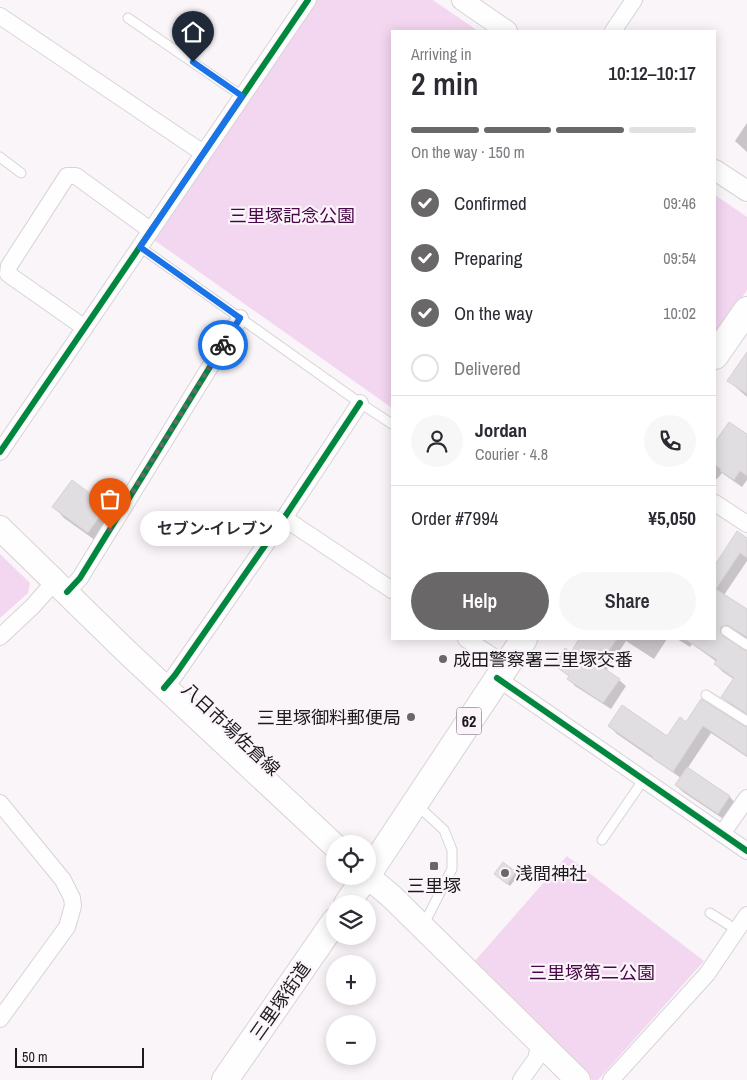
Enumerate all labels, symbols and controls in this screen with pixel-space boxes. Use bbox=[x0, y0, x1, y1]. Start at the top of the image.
pin bbox=[172, 11, 214, 62]
icon: home bbox=[179, 18, 207, 46]
text: Arriving in bbox=[411, 43, 472, 65]
text: 10:12–10:17 bbox=[608, 60, 696, 86]
text: 2 min bbox=[411, 62, 479, 105]
text: On the way · 150 m bbox=[411, 141, 525, 163]
icon: check bbox=[411, 189, 439, 217]
text: Confirmed bbox=[454, 190, 527, 216]
text: 09:46 bbox=[663, 192, 696, 214]
park label: 三里塚記念公園 bbox=[229, 203, 355, 228]
icon: check bbox=[411, 244, 439, 272]
text: Preparing bbox=[454, 245, 522, 271]
text: 09:54 bbox=[663, 247, 696, 269]
icon: check bbox=[411, 299, 439, 327]
text: On the way bbox=[454, 300, 533, 326]
text: 10:02 bbox=[663, 302, 696, 324]
courier bbox=[198, 320, 248, 370]
icon: bike bbox=[209, 331, 237, 359]
text: Delivered bbox=[454, 355, 521, 381]
button: person bbox=[411, 415, 463, 467]
button: phone bbox=[644, 415, 696, 467]
text: Jordan bbox=[475, 417, 527, 443]
text: Courier · 4.8 bbox=[475, 443, 548, 465]
pin bbox=[89, 478, 131, 529]
icon: bag bbox=[96, 485, 124, 513]
text: Order #7994 bbox=[411, 505, 498, 531]
text: ¥5,050 bbox=[648, 505, 696, 531]
callout: セブン-イレブン bbox=[140, 512, 290, 546]
text: セブン-イレブン bbox=[157, 517, 273, 539]
button: Help bbox=[411, 572, 549, 630]
button: Share bbox=[559, 572, 696, 630]
place label: 成田警察署三里塚交番 bbox=[453, 647, 633, 672]
marker: 成田警察署三里塚交番 bbox=[437, 653, 449, 665]
street label: 八日市場佐倉線 bbox=[176, 677, 286, 781]
place label: 三里塚御料郵便局 bbox=[257, 705, 401, 730]
road number: 62 bbox=[456, 708, 482, 734]
marker: 三里塚御料郵便局 bbox=[405, 711, 417, 723]
map controls bbox=[326, 835, 376, 1065]
button: locate bbox=[326, 835, 376, 885]
marker: 三里塚 bbox=[428, 860, 440, 872]
place label: 浅間神社 bbox=[515, 861, 587, 886]
marker: 浅間神社 bbox=[499, 867, 511, 879]
place label: 三里塚 bbox=[407, 873, 461, 898]
button: layers bbox=[326, 895, 376, 945]
button: + bbox=[326, 955, 376, 1005]
street label: 三里塚街道 bbox=[244, 957, 316, 1045]
park label: 三里塚第二公園 bbox=[529, 960, 655, 985]
button: − bbox=[326, 1015, 376, 1065]
scale bar bbox=[15, 1045, 144, 1068]
text: 50 m bbox=[22, 1048, 48, 1066]

